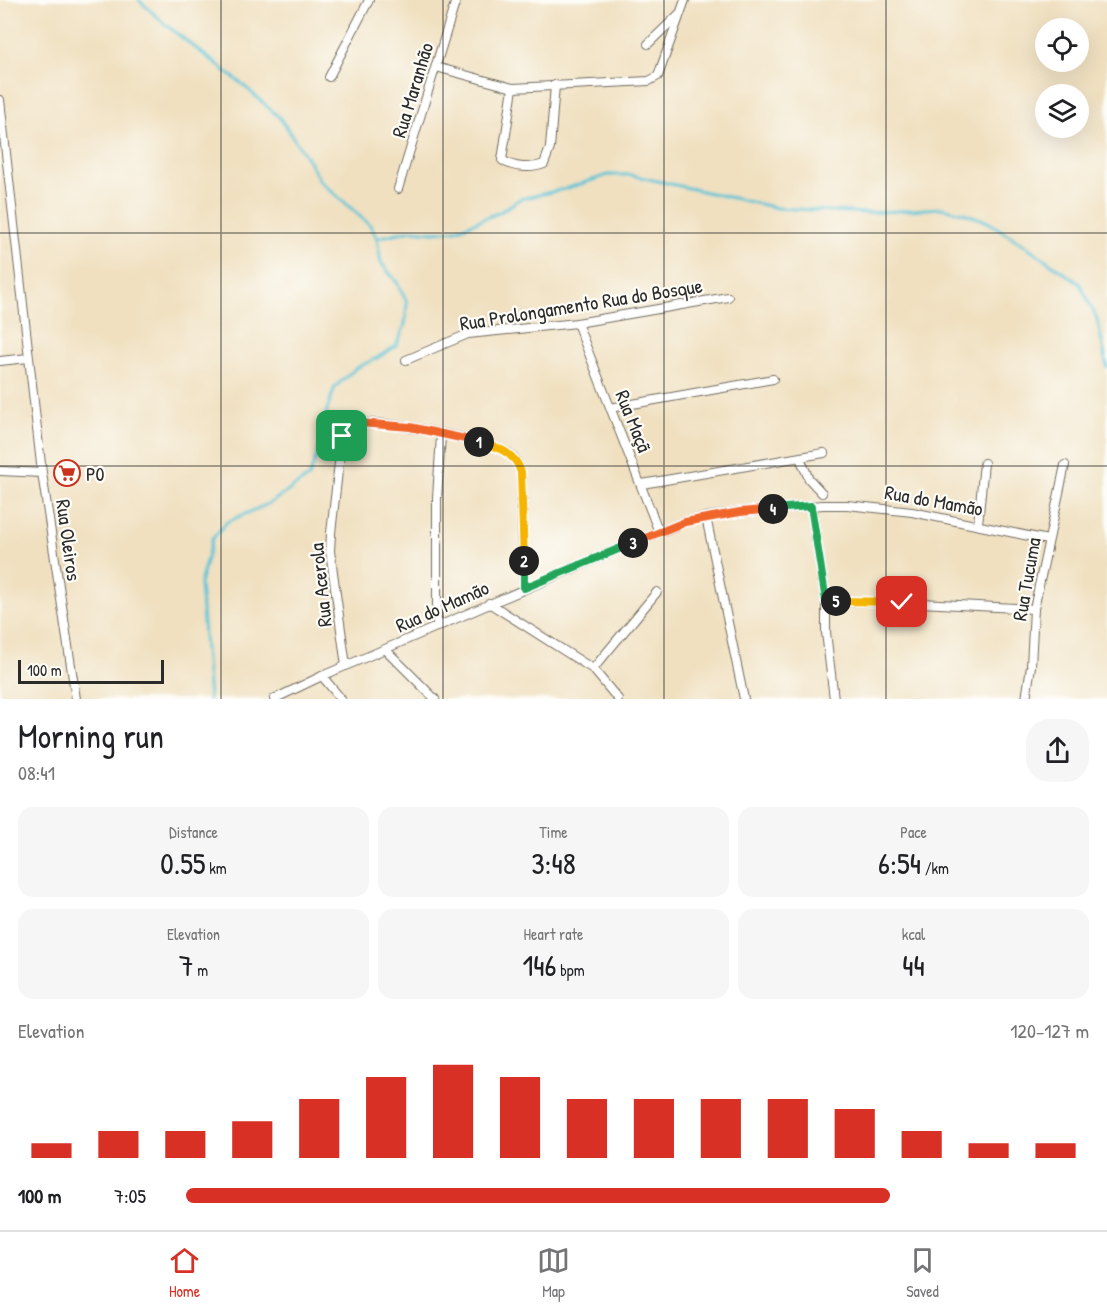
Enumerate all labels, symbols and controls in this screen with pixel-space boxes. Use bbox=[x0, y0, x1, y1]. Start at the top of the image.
map controls bbox=[1035, 18, 1089, 138]
button: locate bbox=[1035, 18, 1089, 72]
street label: Rua Maranhão bbox=[385, 39, 439, 141]
button: layers bbox=[1035, 84, 1089, 138]
street label: Rua Prolongamento Rua do Bosque bbox=[458, 271, 704, 337]
street label: Rua Maçã bbox=[609, 386, 659, 456]
pin bbox=[316, 410, 367, 461]
icon: arrive bbox=[325, 419, 358, 452]
pin: 1 bbox=[464, 427, 494, 457]
text: 1 bbox=[476, 431, 482, 453]
supermarket icon: P0 bbox=[52, 458, 82, 488]
place label: P0 bbox=[86, 460, 105, 487]
street label: Rua do Mamão bbox=[883, 478, 985, 522]
pin: 4 bbox=[758, 494, 788, 524]
street label: Rua Oleiros bbox=[50, 498, 88, 583]
text: 4 bbox=[770, 498, 776, 520]
pin: 3 bbox=[618, 528, 648, 558]
text: 3 bbox=[629, 532, 637, 554]
street label: Rua Tucuma bbox=[1005, 535, 1047, 623]
street label: Rua Acerola bbox=[302, 542, 338, 628]
pin: 2 bbox=[509, 546, 539, 576]
text: 2 bbox=[520, 550, 528, 572]
street label: Rua do Mamão bbox=[391, 573, 493, 639]
pin bbox=[876, 576, 927, 627]
icon: check bbox=[885, 585, 918, 618]
pin: 5 bbox=[821, 586, 851, 616]
text: 5 bbox=[833, 590, 839, 612]
scale bar bbox=[18, 657, 164, 684]
text: 100 m bbox=[27, 659, 62, 681]
text: Morning run bbox=[18, 714, 164, 758]
button: share bbox=[1026, 719, 1089, 782]
text: 08:41 bbox=[18, 759, 55, 786]
text: Distance bbox=[169, 821, 218, 843]
text: Time bbox=[539, 821, 568, 843]
text: Pace bbox=[900, 821, 927, 843]
text: 0.55 bbox=[160, 843, 206, 883]
text: 3:48 bbox=[531, 843, 576, 883]
text: 6:54 bbox=[878, 843, 921, 883]
text: km bbox=[206, 857, 227, 879]
text: /km bbox=[921, 857, 949, 879]
text: Elevation bbox=[167, 923, 220, 945]
text: Heart rate bbox=[524, 923, 583, 945]
text: kcal bbox=[902, 923, 925, 945]
text: 7 bbox=[179, 945, 194, 985]
text: 146 bbox=[522, 945, 557, 985]
text: 44 bbox=[902, 945, 925, 985]
text: m bbox=[194, 959, 208, 981]
text: bpm bbox=[557, 959, 585, 981]
text: Elevation bbox=[18, 1017, 84, 1044]
text: 120–127 m bbox=[1010, 1017, 1089, 1044]
text: 100 m bbox=[18, 1182, 61, 1209]
text: 7:05 bbox=[114, 1182, 146, 1209]
tab: Home bbox=[168, 1244, 201, 1302]
tab: Map bbox=[537, 1244, 570, 1302]
tab: Saved bbox=[906, 1244, 939, 1302]

